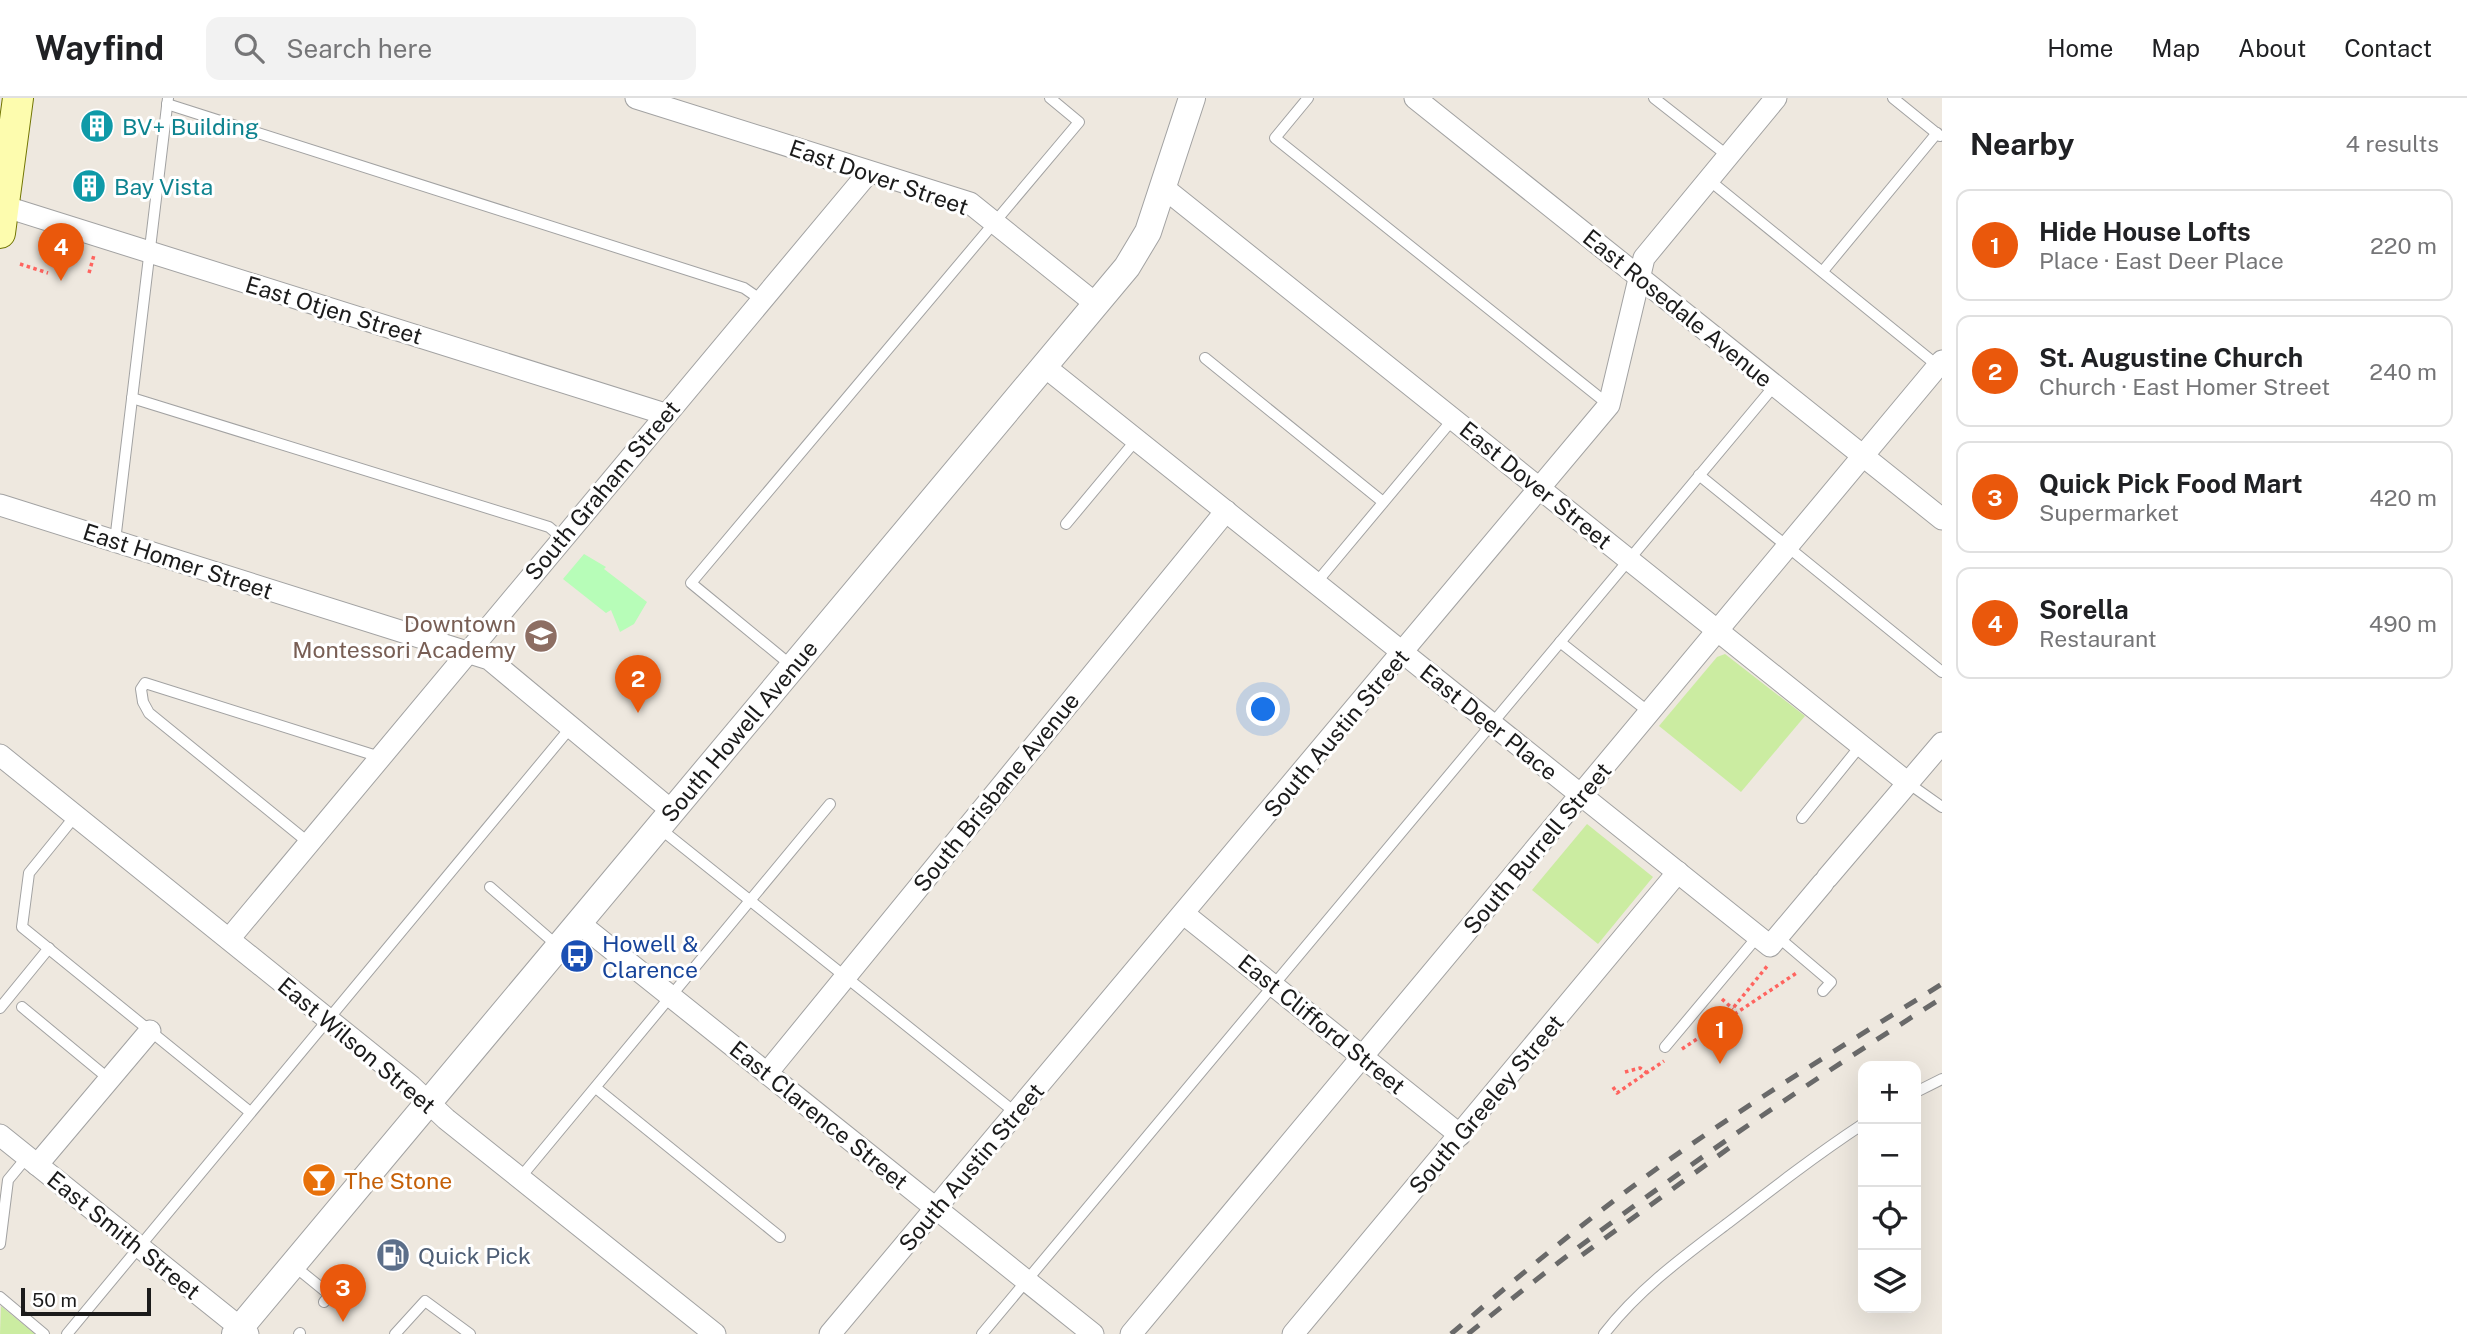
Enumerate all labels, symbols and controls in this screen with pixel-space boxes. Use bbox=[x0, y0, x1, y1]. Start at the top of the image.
search box bbox=[206, 17, 696, 80]
text: Wayfind bbox=[35, 29, 164, 67]
icon: search bbox=[230, 29, 268, 67]
text: Search here bbox=[286, 33, 432, 64]
text: Home bbox=[2047, 34, 2113, 62]
text: Map bbox=[2151, 34, 2200, 62]
text: About bbox=[2238, 34, 2306, 62]
text: Contact bbox=[2344, 34, 2432, 62]
building icon: BV+ Building bbox=[78, 107, 116, 145]
place label: BV+ Building bbox=[122, 113, 259, 140]
text: Nearby bbox=[1970, 126, 2074, 162]
text: 4 results bbox=[2345, 130, 2439, 157]
street label: East Dover Street bbox=[786, 134, 972, 220]
building icon: Bay Vista bbox=[70, 167, 108, 205]
place label: Bay Vista bbox=[114, 173, 213, 200]
text: Hide House Lofts bbox=[2039, 216, 2251, 247]
pin: 4 bbox=[38, 223, 84, 281]
street label: East Rosedale Avenue bbox=[1578, 223, 1778, 393]
text: 1 bbox=[1990, 232, 2000, 259]
text: 220 m bbox=[2370, 232, 2437, 259]
text: Place · East Deer Place bbox=[2039, 247, 2284, 274]
street label: East Otjen Street bbox=[242, 270, 426, 350]
text: St. Augustine Church bbox=[2039, 342, 2303, 373]
text: 2 bbox=[1988, 358, 2002, 385]
text: 240 m bbox=[2369, 358, 2437, 385]
text: Church · East Homer Street bbox=[2039, 373, 2330, 400]
street label: South Graham Street bbox=[519, 395, 685, 585]
street label: East Dover Street bbox=[1455, 415, 1617, 555]
text: Quick Pick Food Mart bbox=[2039, 468, 2303, 499]
text: 3 bbox=[1987, 484, 2003, 511]
text: 420 m bbox=[2369, 484, 2437, 511]
text: Supermarket bbox=[2039, 499, 2179, 526]
street label: East Homer Street bbox=[80, 518, 276, 604]
text: Sorella bbox=[2039, 594, 2129, 625]
place label: Downtown Montessori Academy bbox=[292, 610, 516, 663]
text: 4 bbox=[1987, 610, 2003, 637]
text: 490 m bbox=[2369, 610, 2437, 637]
school or university icon: Downtown Montessori Academy bbox=[522, 617, 560, 655]
text: Restaurant bbox=[2039, 625, 2157, 652]
street label: South Howell Avenue bbox=[655, 635, 823, 827]
street label: South Austin Street bbox=[1258, 643, 1414, 823]
pin: 2 bbox=[615, 655, 661, 713]
street label: East Deer Place bbox=[1415, 658, 1563, 786]
street label: South Brisbane Avenue bbox=[907, 687, 1085, 897]
your location bbox=[1246, 692, 1280, 726]
street label: South Burrell Street bbox=[1457, 757, 1617, 939]
place label: Howell & Clarence bbox=[602, 930, 699, 983]
bus stop icon: Howell & Clarence bbox=[558, 937, 596, 975]
street label: East Clifford Street bbox=[1233, 948, 1411, 1100]
street label: East Wilson Street bbox=[273, 971, 441, 1119]
pin: 1 bbox=[1697, 1006, 1743, 1064]
street label: South Greeley Street bbox=[1403, 1009, 1569, 1199]
street label: East Clarence Street bbox=[725, 1035, 913, 1195]
map controls bbox=[1858, 1061, 1921, 1313]
button: + bbox=[1858, 1061, 1921, 1124]
street label: South Austin Street bbox=[893, 1077, 1049, 1257]
button: − bbox=[1858, 1124, 1921, 1187]
bar icon: The Stone bbox=[300, 1161, 338, 1199]
street label: East Smith Street bbox=[42, 1165, 206, 1305]
place label: The Stone bbox=[344, 1167, 452, 1194]
button: locate bbox=[1858, 1187, 1921, 1250]
fuel station icon: Quick Pick bbox=[374, 1236, 412, 1274]
place label: Quick Pick bbox=[418, 1242, 531, 1269]
button: layers bbox=[1858, 1250, 1921, 1313]
pin: 3 bbox=[320, 1264, 366, 1322]
scale bar bbox=[21, 1285, 150, 1317]
text: 50 m bbox=[32, 1289, 77, 1311]

